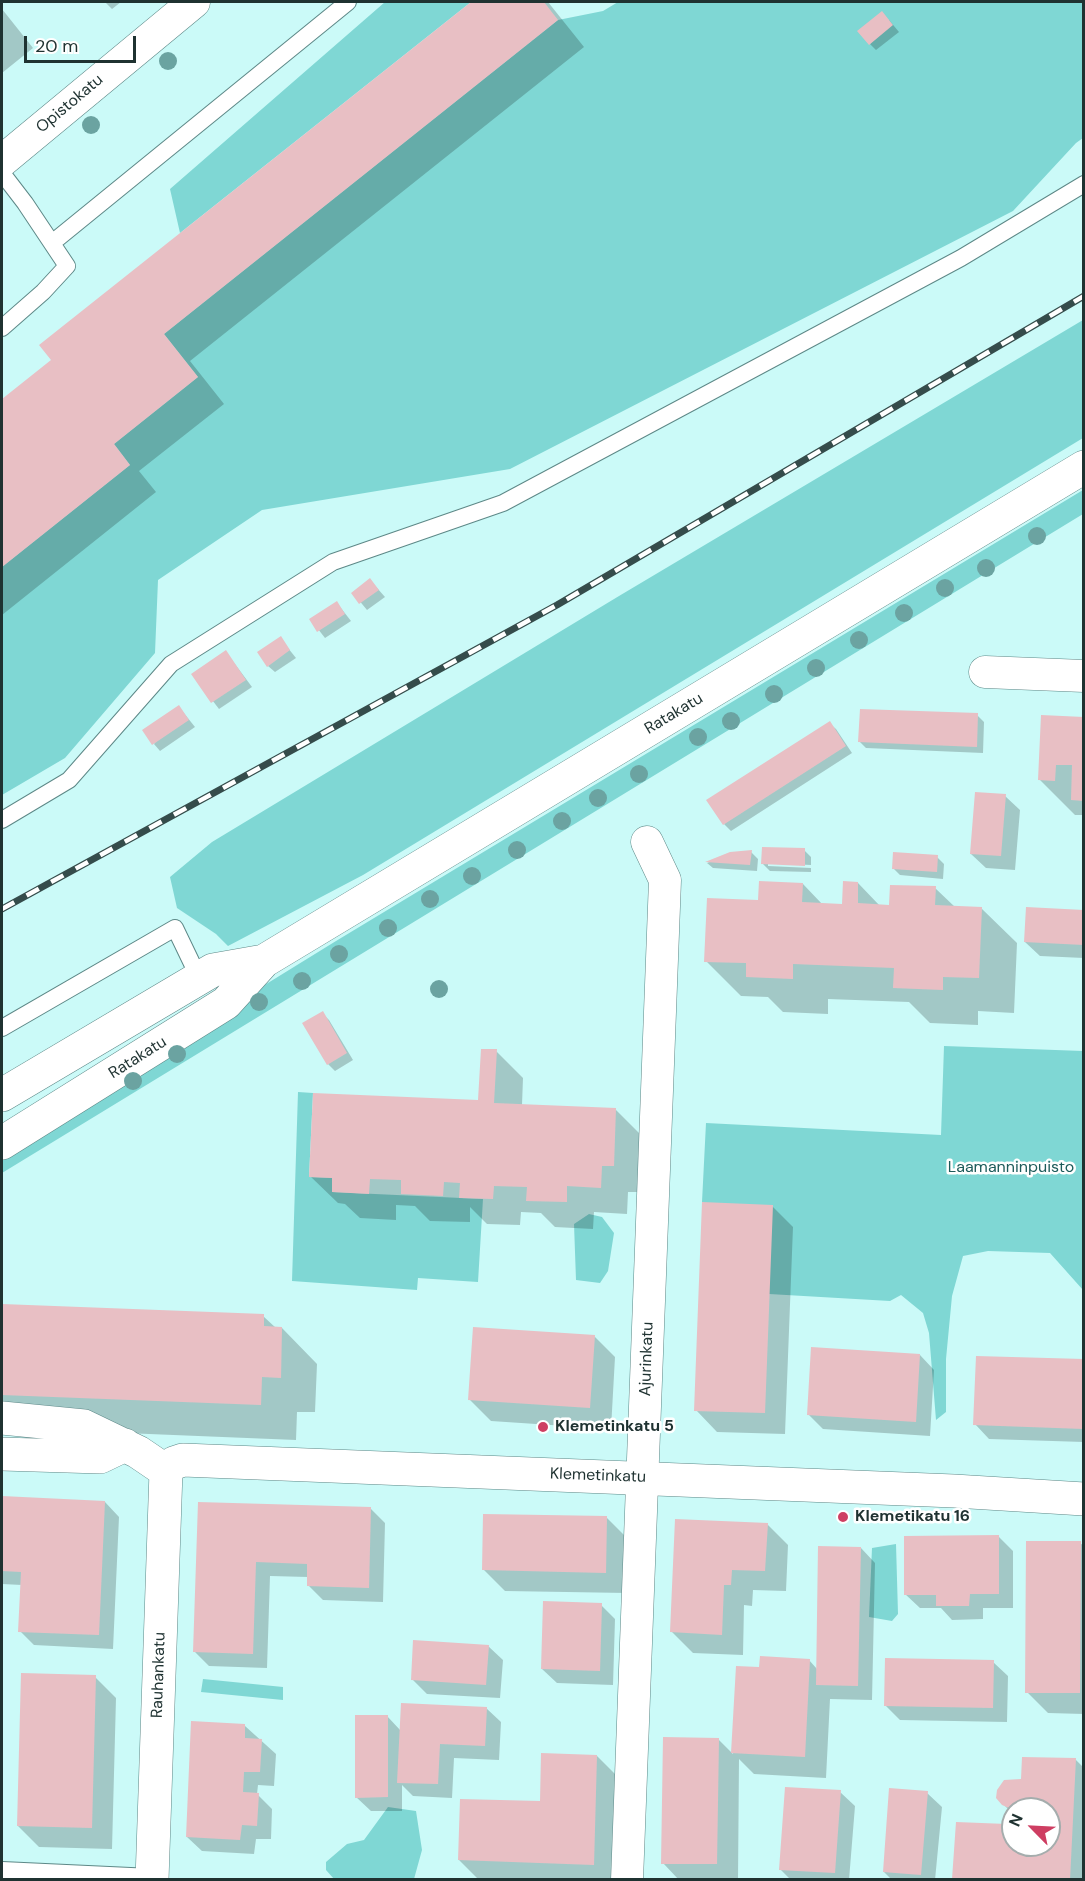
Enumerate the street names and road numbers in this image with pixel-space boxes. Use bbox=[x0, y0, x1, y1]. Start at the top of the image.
street label: Opistokatu bbox=[33, 70, 107, 138]
street label: Ratakatu bbox=[641, 689, 707, 739]
street label: Ratakatu bbox=[105, 1033, 171, 1083]
street label: Ajurinkatu bbox=[636, 1321, 658, 1397]
street label: Klemetinkatu bbox=[550, 1465, 646, 1487]
street label: Rauhankatu bbox=[148, 1632, 170, 1718]

